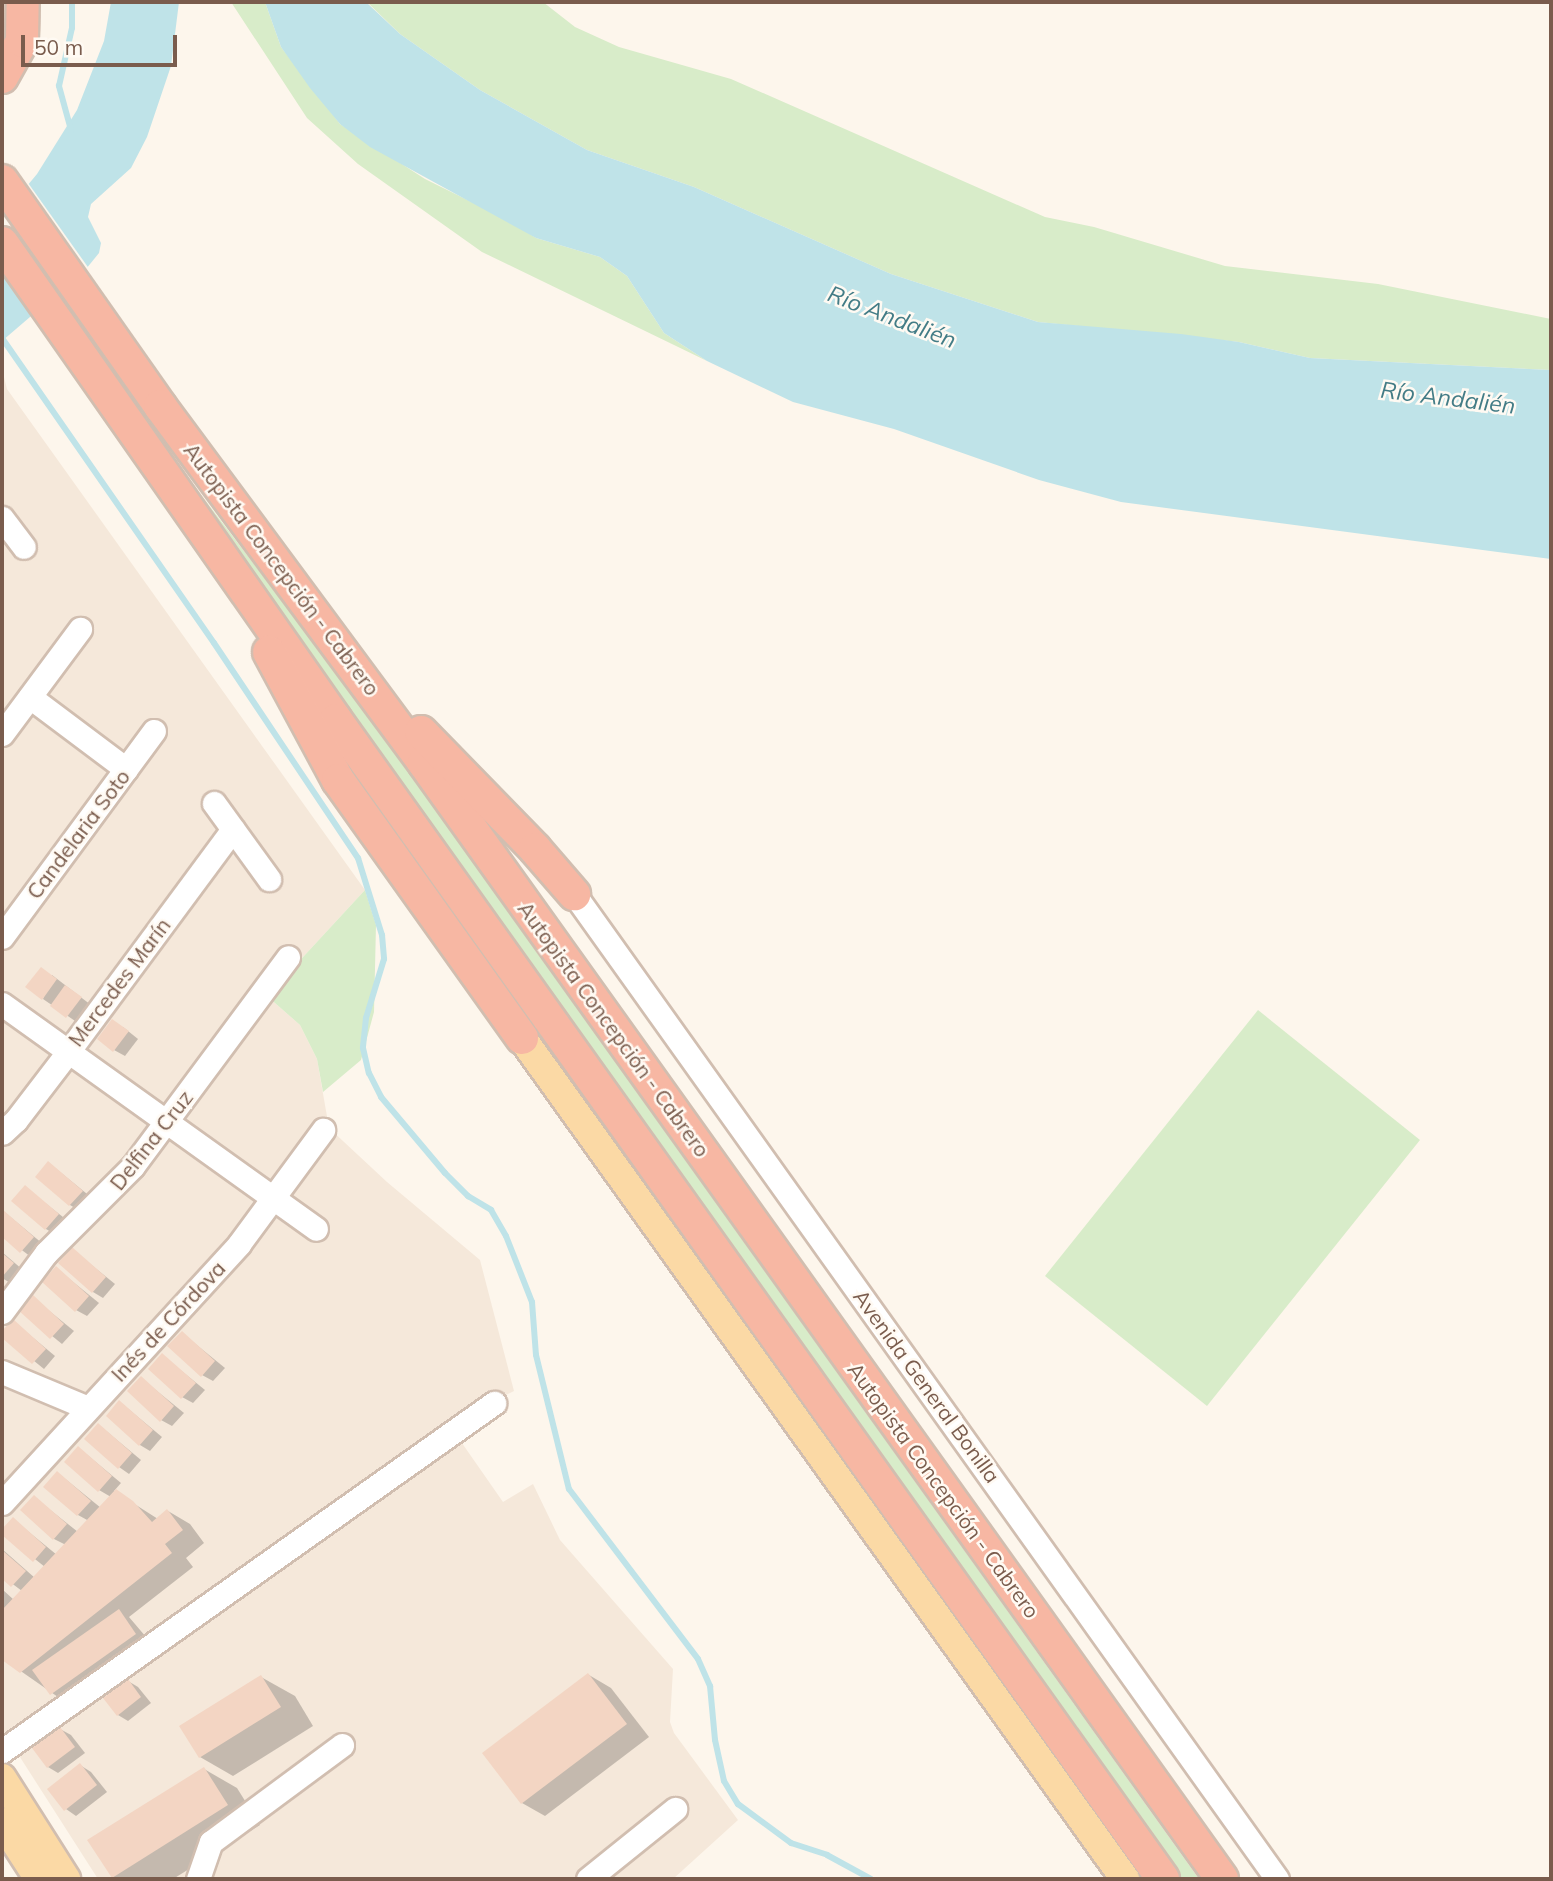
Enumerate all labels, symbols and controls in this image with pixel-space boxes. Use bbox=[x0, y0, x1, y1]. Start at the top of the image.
scale bar bbox=[24, 21, 180, 65]
text: 50 m bbox=[34, 34, 83, 60]
water label: Río Andalién bbox=[824, 280, 960, 354]
water label: Río Andalién bbox=[1379, 376, 1517, 420]
street label: Autopista Concepción - Cabrero bbox=[179, 438, 385, 700]
street label: Candelaria Soto bbox=[21, 764, 135, 904]
street label: Autopista Concepción - Cabrero bbox=[513, 896, 715, 1162]
street label: Mercedes Marín bbox=[63, 913, 175, 1051]
street label: Delfina Cruz bbox=[104, 1085, 198, 1195]
street label: Inés de Córdova bbox=[106, 1255, 230, 1387]
street label: Avenida General Bonilla bbox=[848, 1285, 1006, 1487]
street label: Autopista Concepción - Cabrero bbox=[843, 1357, 1045, 1623]

